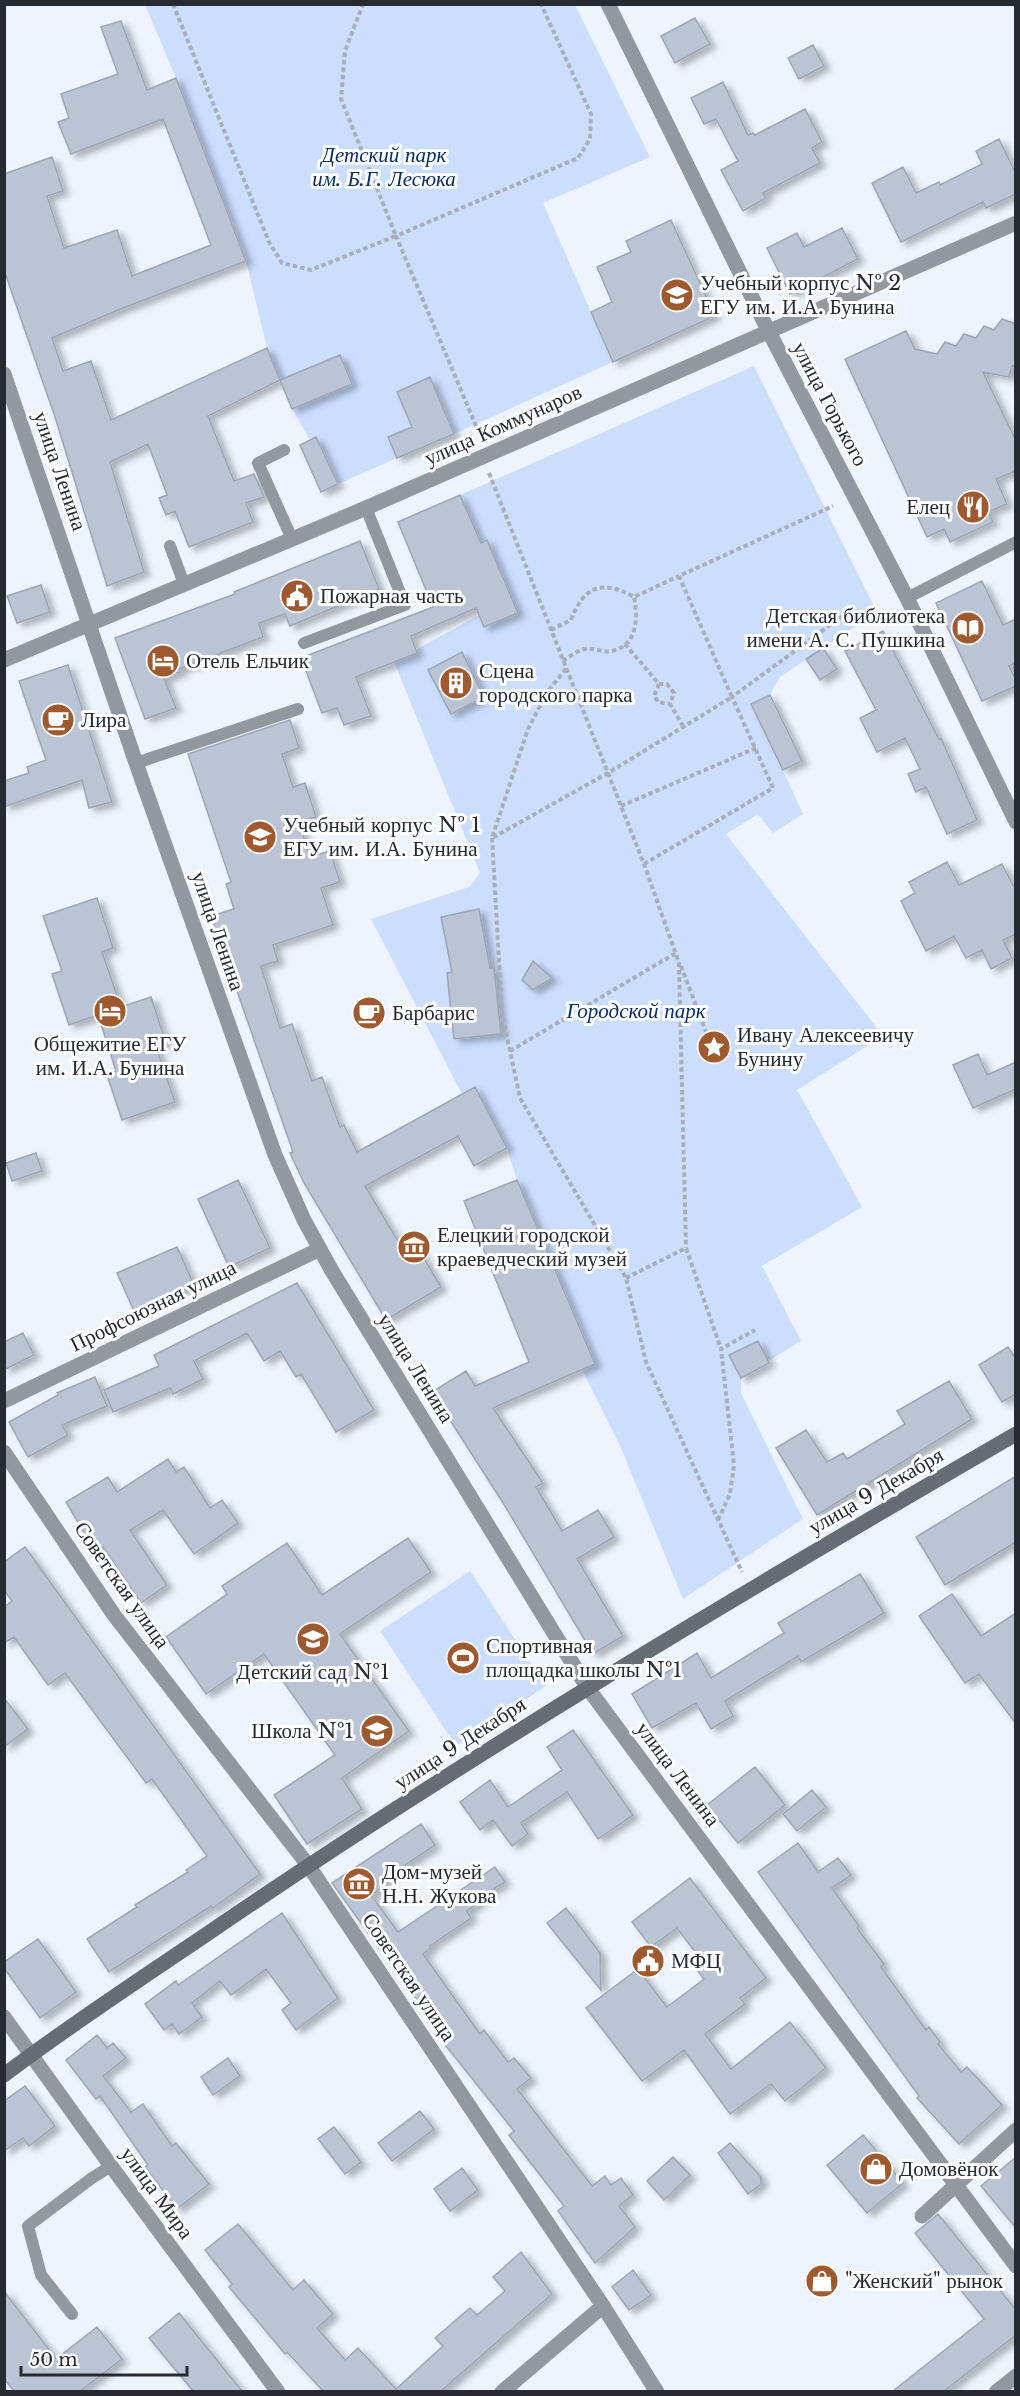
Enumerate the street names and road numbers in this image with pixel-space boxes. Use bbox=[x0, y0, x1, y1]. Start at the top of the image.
street label: улица Горького bbox=[786, 337, 874, 471]
street label: улица Коммунаров bbox=[420, 379, 586, 471]
street label: улица Ленина bbox=[27, 408, 93, 535]
street label: улица Ленина bbox=[185, 868, 251, 995]
street label: Профсоюзная улица bbox=[66, 1254, 241, 1358]
street label: улица Ленина bbox=[372, 1308, 460, 1428]
street label: улица 9 Декабря bbox=[804, 1442, 948, 1540]
street label: Советская улица bbox=[69, 1516, 176, 1654]
street label: улица 9 Декабря bbox=[389, 1691, 531, 1795]
street label: улица Ленина bbox=[630, 1717, 726, 1832]
street label: Советская улица bbox=[357, 1908, 462, 2047]
street label: улица Мира bbox=[115, 2142, 200, 2245]

